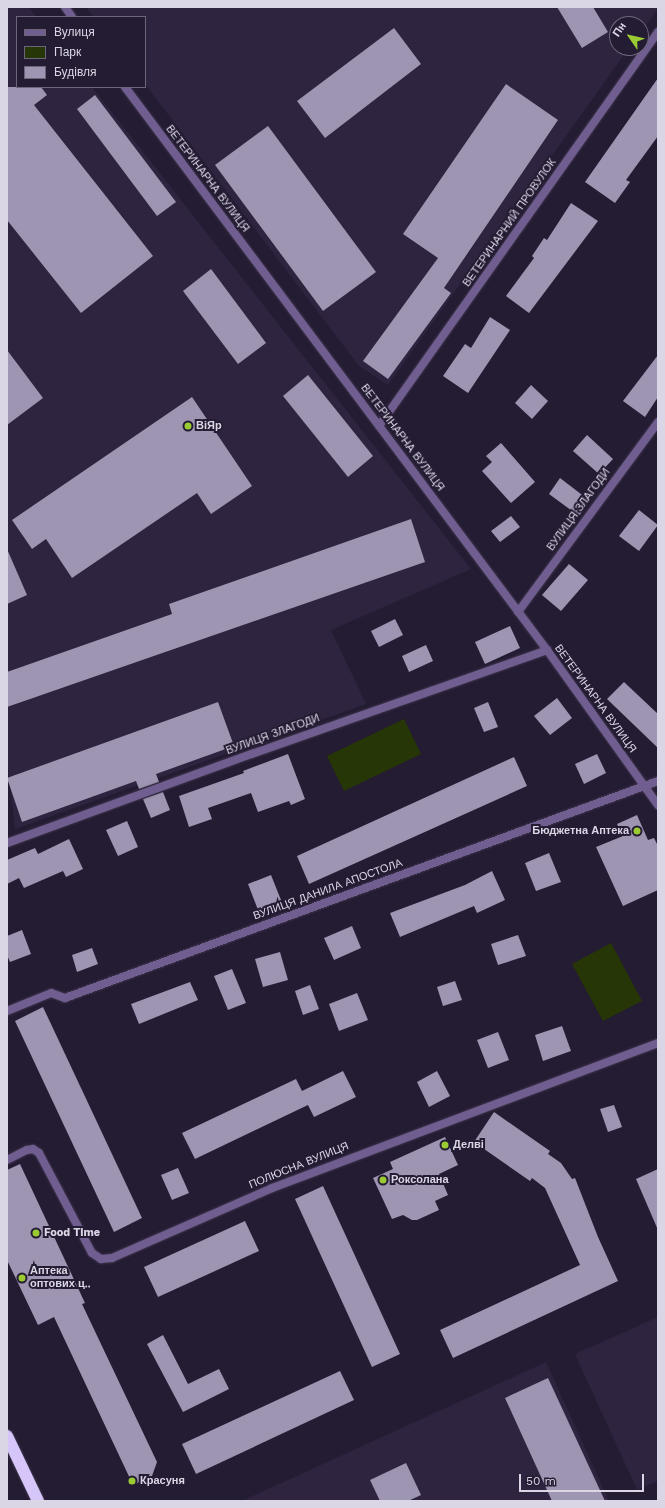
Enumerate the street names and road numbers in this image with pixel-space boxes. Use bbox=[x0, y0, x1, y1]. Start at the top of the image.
street label: ВЕТЕРИНАРНА ВУЛИЦЯ bbox=[162, 123, 252, 235]
street label: ВЕТЕРИНАРНИЙ ПРОВУЛОК bbox=[461, 156, 559, 290]
street label: ВЕТЕРИНАРНА ВУЛИЦЯ bbox=[357, 382, 447, 494]
street label: ВУЛИЦЯ ЗЛАГОДИ bbox=[545, 466, 613, 554]
street label: ВЕТЕРИНАРНА ВУЛИЦЯ bbox=[551, 642, 639, 756]
street label: ВУЛИЦЯ ЗЛАГОДИ bbox=[224, 712, 322, 758]
street label: ВУЛИЦЯ ДАНИЛА АПОСТОЛА bbox=[252, 857, 404, 923]
street label: ПОЛЮСНА ВУЛИЦЯ bbox=[247, 1140, 351, 1192]

